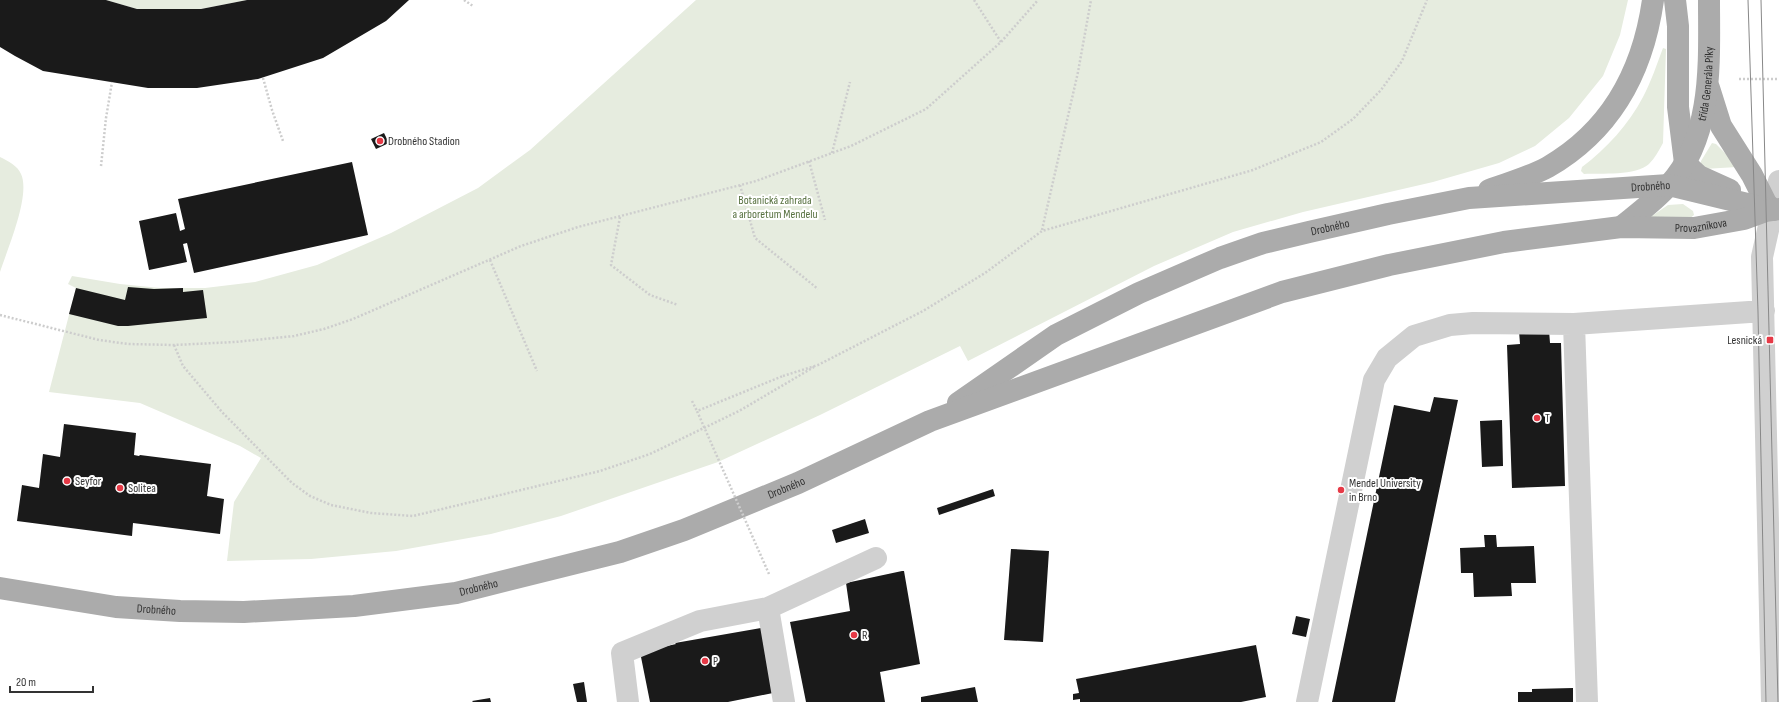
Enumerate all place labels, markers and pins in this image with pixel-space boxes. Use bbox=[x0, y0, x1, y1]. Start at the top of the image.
place label: Drobného Stadion bbox=[388, 134, 460, 149]
marker: Drobného Stadion bbox=[375, 136, 385, 146]
place label: Lesnická bbox=[1727, 333, 1762, 348]
marker: Lesnická bbox=[1765, 335, 1775, 345]
place label: T bbox=[1545, 411, 1550, 426]
marker: T bbox=[1532, 413, 1542, 423]
place label: Seyfor bbox=[75, 474, 102, 489]
marker: Seyfor bbox=[62, 476, 72, 486]
place label: Mendel University in Brno bbox=[1349, 476, 1421, 505]
place label: Solitea bbox=[128, 481, 156, 496]
marker: Solitea bbox=[115, 483, 125, 493]
marker: Mendel University in Brno bbox=[1336, 485, 1346, 495]
place label: R bbox=[862, 628, 868, 643]
marker: R bbox=[849, 630, 859, 640]
place label: P bbox=[713, 654, 718, 669]
marker: P bbox=[700, 656, 710, 666]

